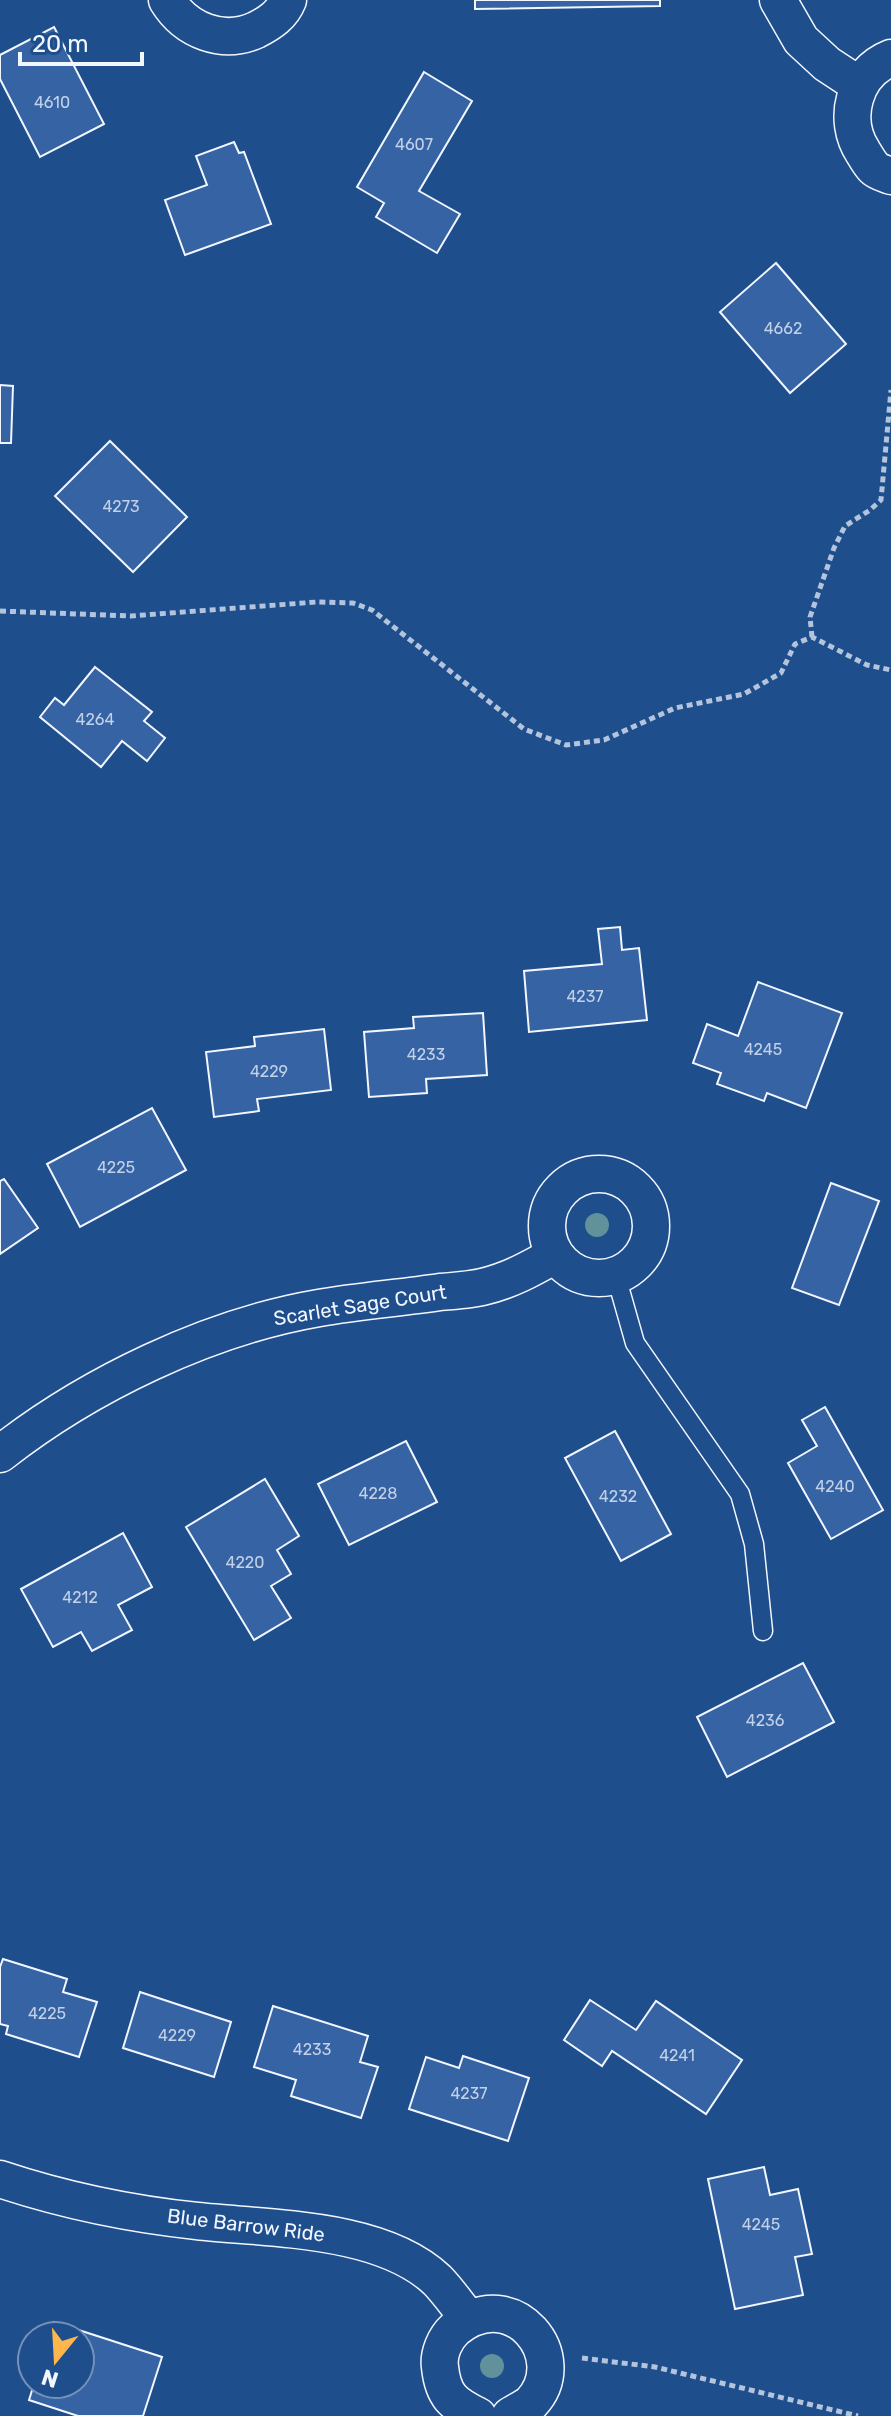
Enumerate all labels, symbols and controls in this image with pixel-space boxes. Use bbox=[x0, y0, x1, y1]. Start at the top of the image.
scale bar bbox=[20, 16, 142, 66]
text: 20 m bbox=[32, 30, 89, 58]
house number: 4610 bbox=[34, 93, 70, 112]
house number: 4607 bbox=[395, 135, 433, 154]
house number: 4662 bbox=[764, 319, 802, 338]
house number: 4273 bbox=[102, 497, 140, 516]
house number: 4264 bbox=[76, 710, 115, 729]
house number: 4237 bbox=[566, 987, 604, 1006]
house number: 4245 bbox=[744, 1040, 782, 1059]
house number: 4233 bbox=[407, 1045, 445, 1064]
house number: 4229 bbox=[250, 1062, 288, 1081]
house number: 4225 bbox=[97, 1158, 135, 1177]
street label: Scarlet Sage Court bbox=[272, 1279, 448, 1331]
house number: 4240 bbox=[815, 1477, 855, 1496]
house number: 4228 bbox=[359, 1484, 397, 1503]
house number: 4232 bbox=[599, 1487, 637, 1506]
house number: 4220 bbox=[226, 1553, 264, 1572]
house number: 4212 bbox=[62, 1588, 98, 1607]
house number: 4236 bbox=[746, 1711, 785, 1730]
house number: 4225 bbox=[28, 2004, 66, 2023]
house number: 4229 bbox=[158, 2026, 196, 2045]
house number: 4233 bbox=[293, 2040, 331, 2059]
house number: 4241 bbox=[659, 2046, 695, 2065]
house number: 4237 bbox=[450, 2084, 488, 2103]
street label: Blue Barrow Ride bbox=[166, 2203, 326, 2247]
house number: 4245 bbox=[742, 2215, 780, 2234]
north arrow bbox=[16, 2320, 96, 2400]
text: N bbox=[38, 2363, 62, 2394]

